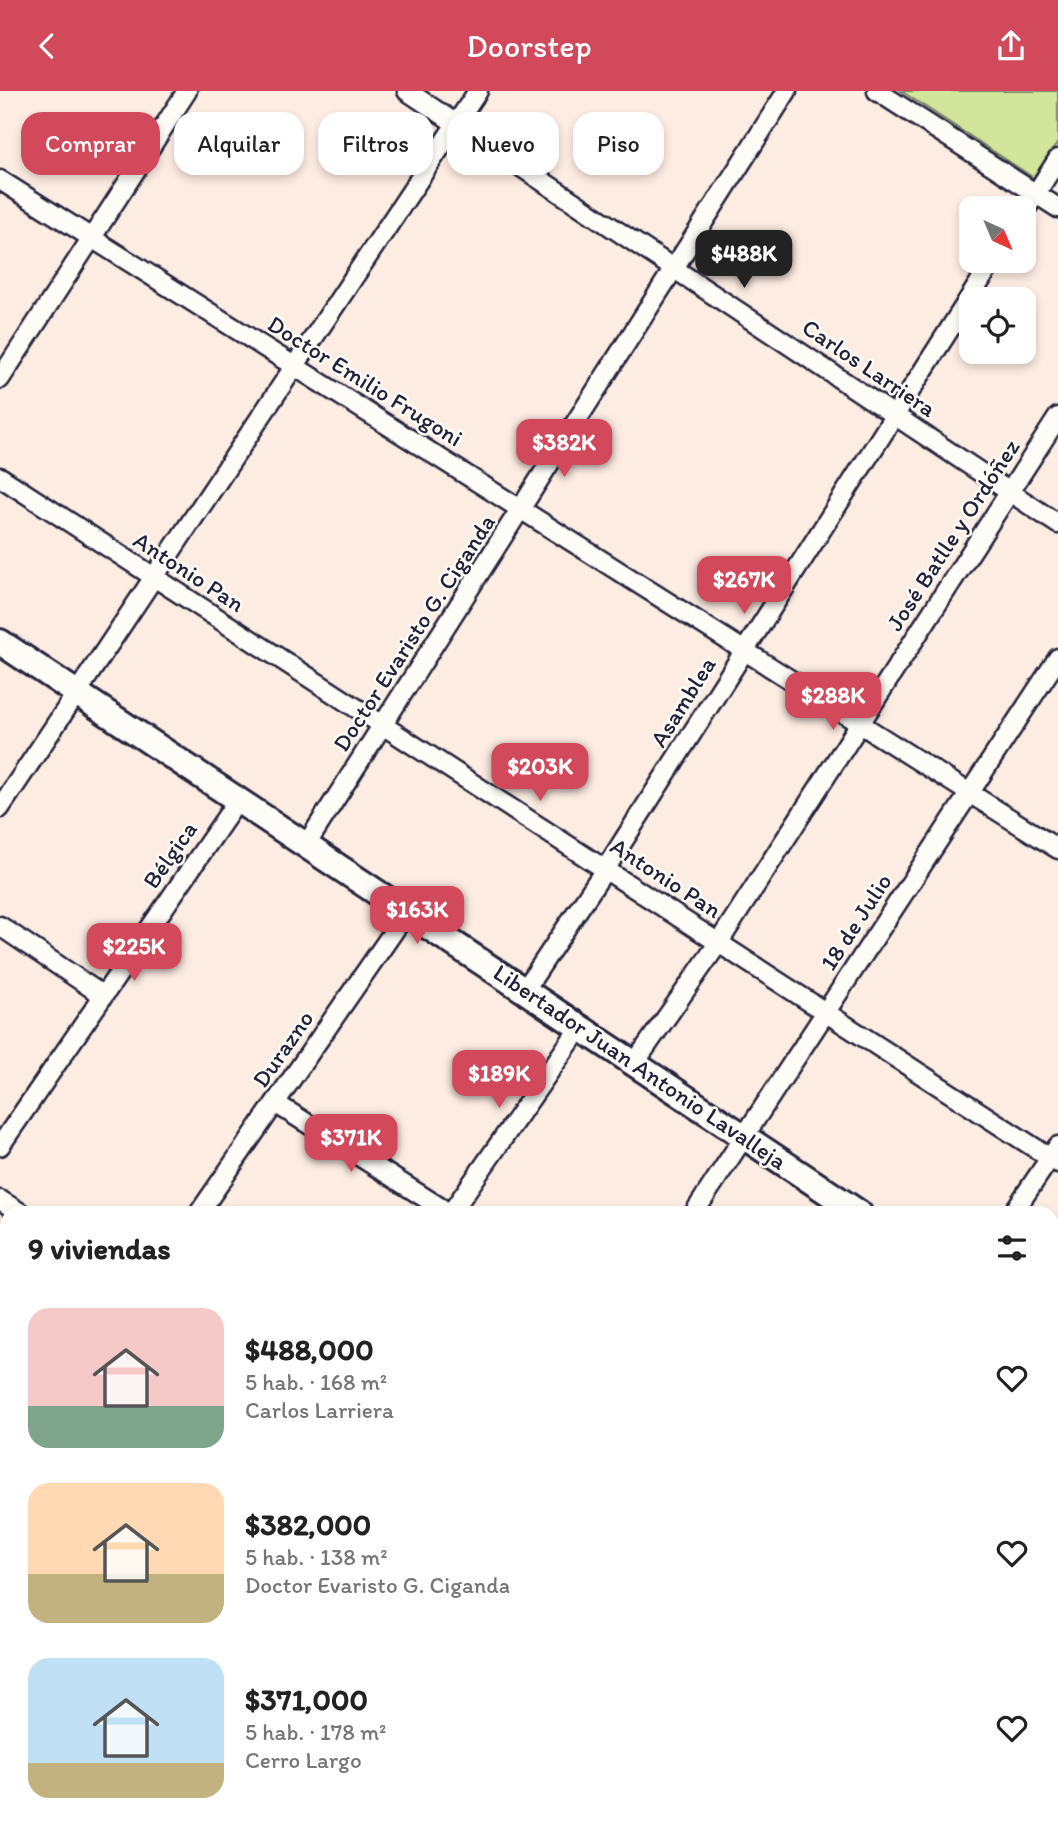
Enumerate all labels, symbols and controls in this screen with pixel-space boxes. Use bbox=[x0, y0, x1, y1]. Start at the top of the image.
icon: back bbox=[28, 27, 66, 65]
text: Doorstep bbox=[466, 27, 592, 65]
icon: share bbox=[992, 27, 1030, 65]
chip: Comprar bbox=[21, 112, 160, 175]
chip: Alquilar bbox=[174, 112, 304, 175]
chip: Filtros bbox=[318, 112, 433, 175]
chip: Nuevo bbox=[447, 112, 559, 175]
chip: Piso bbox=[573, 112, 664, 175]
north arrow bbox=[959, 196, 1036, 273]
map controls bbox=[959, 196, 1036, 364]
pin: $488K bbox=[695, 231, 793, 290]
text: $488K bbox=[711, 239, 777, 267]
button: locate bbox=[959, 287, 1036, 364]
street label: Doctor Emilio Frugoni bbox=[262, 309, 468, 452]
street label: Carlos Larriera bbox=[797, 312, 942, 423]
pin: $382K bbox=[515, 419, 613, 479]
text: $382K bbox=[532, 428, 596, 456]
street label: José Batlle y Ordóñez bbox=[880, 433, 1025, 636]
street label: Doctor Evaristo G. Ciganda bbox=[326, 509, 501, 757]
street label: Antonio Pan bbox=[128, 525, 251, 618]
pin: $267K bbox=[695, 557, 793, 616]
text: $267K bbox=[713, 565, 775, 593]
street label: Asamblea bbox=[643, 651, 722, 752]
pin: $288K bbox=[784, 673, 882, 732]
text: $288K bbox=[801, 681, 865, 709]
pin: $203K bbox=[491, 743, 589, 803]
text: $203K bbox=[507, 752, 573, 780]
street label: Bélgica bbox=[136, 815, 203, 894]
street label: Antonio Pan bbox=[605, 831, 728, 924]
street label: 18 de Julio bbox=[814, 868, 898, 976]
pin: $163K bbox=[368, 887, 466, 946]
text: $163K bbox=[386, 895, 448, 923]
pin: $225K bbox=[85, 923, 183, 983]
text: $225K bbox=[103, 932, 165, 960]
street label: Libertador Juan Antonio Lavalleja bbox=[488, 957, 793, 1176]
street label: Durazno bbox=[246, 1005, 319, 1093]
pin: $189K bbox=[450, 1051, 548, 1110]
text: $189K bbox=[468, 1059, 530, 1087]
pin: $371K bbox=[302, 1115, 400, 1174]
text: $371K bbox=[321, 1123, 381, 1151]
icon: filters bbox=[993, 1229, 1031, 1267]
text: 9 viviendas bbox=[28, 1230, 171, 1267]
text: $488,000 bbox=[245, 1331, 374, 1368]
icon: home bbox=[84, 1336, 168, 1420]
icon: heart bbox=[993, 1359, 1031, 1397]
text: 5 hab. · 168 m² bbox=[245, 1368, 387, 1396]
text: Carlos Larriera bbox=[245, 1396, 394, 1424]
text: $382,000 bbox=[245, 1506, 371, 1543]
icon: home bbox=[84, 1511, 168, 1595]
icon: heart bbox=[993, 1534, 1031, 1572]
text: 5 hab. · 138 m² bbox=[245, 1543, 388, 1571]
text: Doctor Evaristo G. Ciganda bbox=[245, 1571, 510, 1599]
text: $371,000 bbox=[245, 1681, 368, 1718]
icon: home bbox=[84, 1686, 168, 1770]
icon: heart bbox=[993, 1709, 1031, 1747]
text: 5 hab. · 178 m² bbox=[245, 1718, 386, 1746]
text: Cerro Largo bbox=[245, 1746, 362, 1774]

